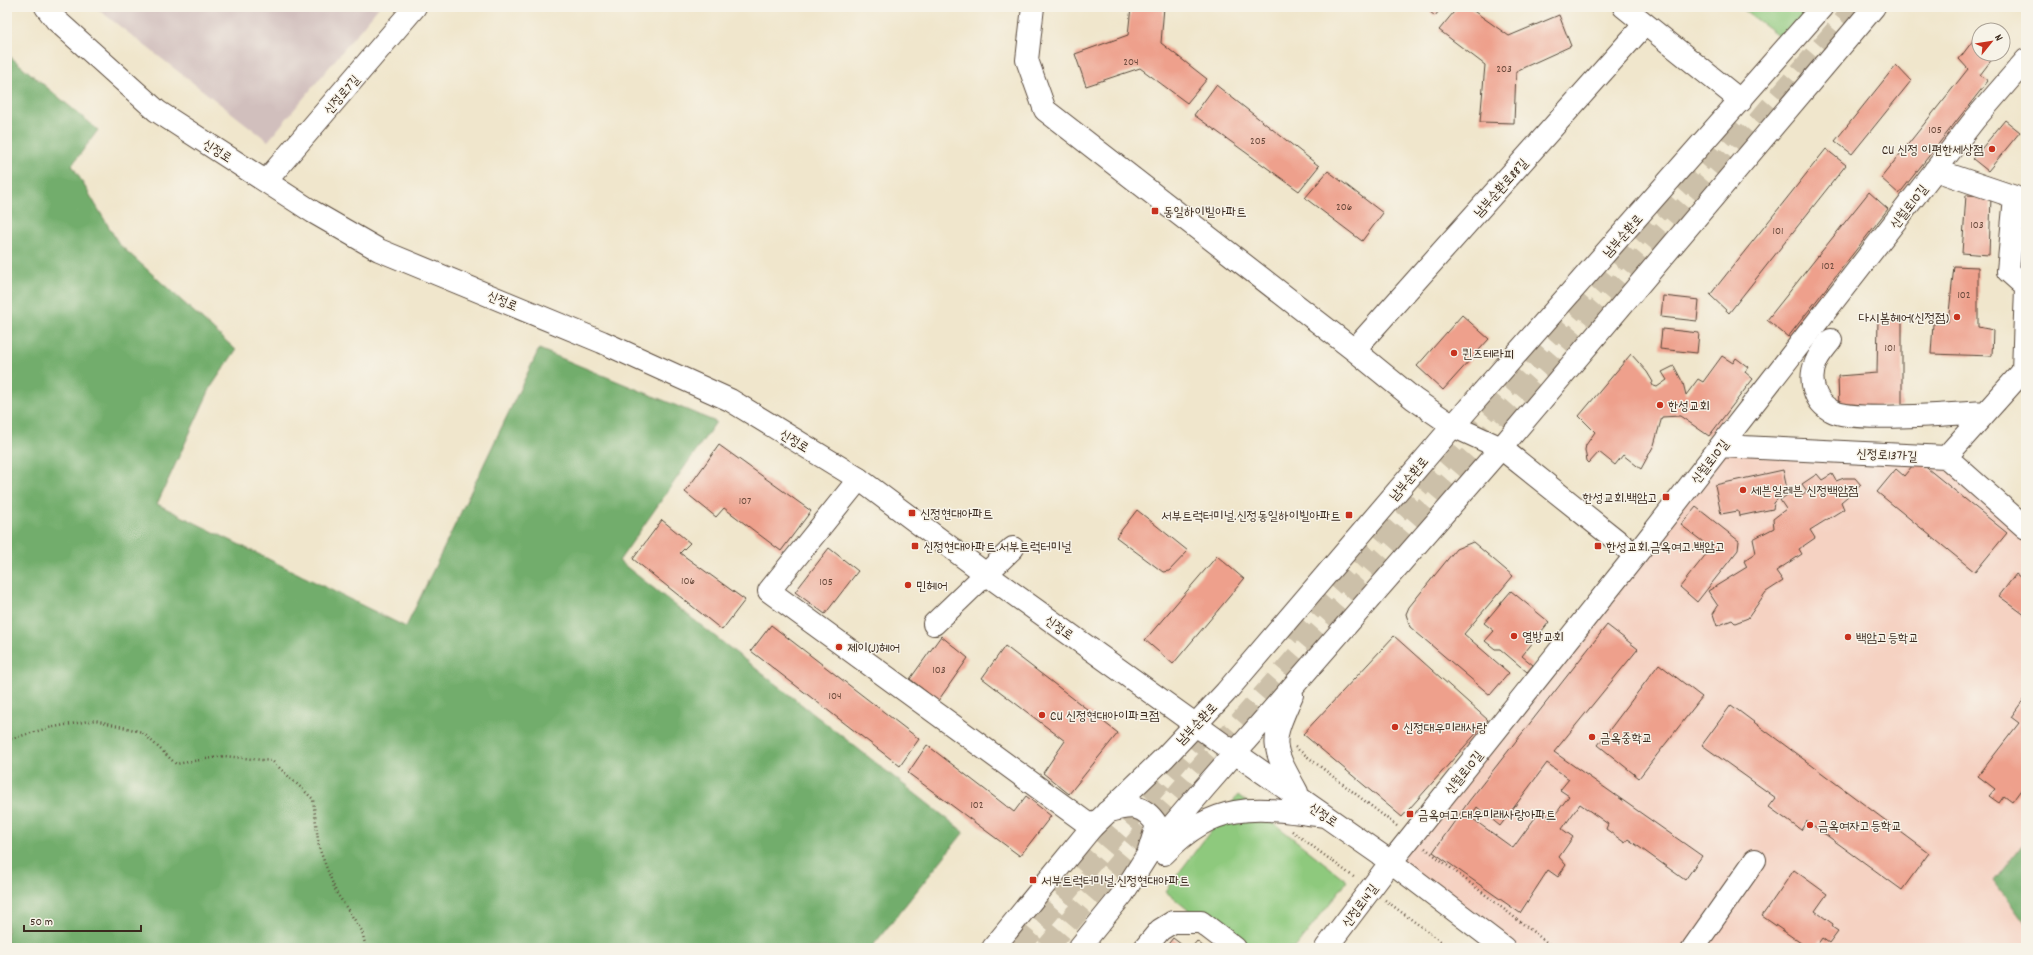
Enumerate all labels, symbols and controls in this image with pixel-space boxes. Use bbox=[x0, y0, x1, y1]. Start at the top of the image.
north arrow bbox=[1971, 22, 2011, 62]
text: N bbox=[1990, 32, 2006, 45]
house number: 204 bbox=[1123, 55, 1139, 71]
house number: 203 bbox=[1496, 62, 1512, 78]
street label: 신정로7길 bbox=[320, 72, 365, 120]
house number: 105 bbox=[1928, 123, 1942, 139]
house number: 205 bbox=[1250, 134, 1266, 150]
street label: 신정로 bbox=[198, 136, 235, 169]
place label: CU 신정 이편한세상점 bbox=[1882, 142, 1984, 161]
marker: CU 신정 이편한세상점 bbox=[1987, 144, 1997, 154]
street label: 남부순환로88길 bbox=[1470, 155, 1533, 222]
street label: 신월로10길 bbox=[1887, 181, 1933, 234]
house number: 206 bbox=[1336, 200, 1352, 216]
place label: 동일하이빌아파트 bbox=[1163, 204, 1247, 223]
marker: 동일하이빌아파트 bbox=[1150, 206, 1160, 216]
street label: 남부순환로 bbox=[1599, 211, 1648, 262]
house number: 103 bbox=[1970, 218, 1984, 234]
house number: 101 bbox=[1773, 224, 1783, 240]
house number: 102 bbox=[1821, 259, 1835, 275]
street label: 신정로 bbox=[484, 287, 520, 317]
house number: 102 bbox=[1957, 288, 1971, 304]
place label: 다시봄헤어(신정점) bbox=[1859, 310, 1949, 329]
marker: 다시봄헤어(신정점) bbox=[1952, 312, 1962, 322]
house number: 101 bbox=[1885, 341, 1895, 357]
place label: 퀸즈테라피 bbox=[1462, 346, 1514, 365]
marker: 퀸즈테라피 bbox=[1449, 348, 1459, 358]
place label: 한성교회 bbox=[1668, 398, 1710, 417]
marker: 한성교회 bbox=[1655, 400, 1665, 410]
street label: 신정로 bbox=[775, 426, 812, 458]
street label: 신월로10길 bbox=[1688, 436, 1734, 489]
street label: 신정로13가길 bbox=[1856, 445, 1918, 468]
street label: 남부순환로 bbox=[1386, 453, 1434, 506]
place label: 세븐일레븐 신정백암점 bbox=[1751, 483, 1859, 502]
marker: 세븐일레븐 신정백암점 bbox=[1738, 485, 1748, 495]
place label: 한성교회.백암고 bbox=[1583, 490, 1658, 509]
marker: 한성교회.백암고 bbox=[1661, 492, 1671, 502]
house number: 107 bbox=[739, 494, 751, 510]
place label: 신정현대아파트 bbox=[920, 506, 993, 525]
marker: 신정현대아파트 bbox=[907, 508, 917, 518]
place label: 서부트럭터미널.신정동일하이빌아파트 bbox=[1161, 508, 1341, 527]
marker: 서부트럭터미널.신정동일하이빌아파트 bbox=[1344, 510, 1354, 520]
place label: 신정현대아파트.서부트럭터미널 bbox=[923, 539, 1072, 558]
place label: 한성교회.금옥여고.백암고 bbox=[1606, 539, 1725, 558]
marker: 신정현대아파트.서부트럭터미널 bbox=[910, 541, 920, 551]
marker: 한성교회.금옥여고.백암고 bbox=[1593, 541, 1603, 551]
house number: 106 bbox=[681, 574, 695, 590]
house number: 105 bbox=[819, 575, 833, 591]
place label: 민헤어 bbox=[916, 578, 947, 597]
marker: 민헤어 bbox=[903, 580, 913, 590]
street label: 신정로 bbox=[1040, 612, 1077, 646]
place label: 열방교회 bbox=[1522, 629, 1564, 648]
place label: 백암고등학교 bbox=[1856, 630, 1919, 649]
marker: 열방교회 bbox=[1509, 631, 1519, 641]
marker: 백암고등학교 bbox=[1843, 632, 1853, 642]
place label: 제이(J)헤어 bbox=[847, 640, 900, 659]
marker: 제이(J)헤어 bbox=[834, 642, 844, 652]
house number: 103 bbox=[932, 663, 946, 679]
house number: 104 bbox=[829, 689, 841, 705]
street label: 남부순환로 bbox=[1173, 699, 1223, 750]
place label: CU 신정현대아이파크점 bbox=[1050, 708, 1160, 727]
marker: CU 신정현대아이파크점 bbox=[1037, 710, 1047, 720]
place label: 신정대우미래사랑 bbox=[1403, 720, 1487, 739]
marker: 신정대우미래사랑 bbox=[1390, 722, 1400, 732]
place label: 금옥중학교 bbox=[1600, 730, 1652, 749]
marker: 금옥중학교 bbox=[1587, 732, 1597, 742]
street label: 신월로10길 bbox=[1441, 747, 1489, 800]
house number: 102 bbox=[970, 798, 984, 814]
street label: 신정로 bbox=[1304, 799, 1341, 833]
place label: 금옥여고.대우미래사랑아파트 bbox=[1418, 807, 1556, 826]
marker: 금옥여고.대우미래사랑아파트 bbox=[1405, 809, 1415, 819]
place label: 금옥여자고등학교 bbox=[1818, 818, 1902, 837]
marker: 금옥여자고등학교 bbox=[1805, 820, 1815, 830]
place label: 서부트럭터미널.신정현대아파트 bbox=[1041, 873, 1190, 892]
marker: 서부트럭터미널.신정현대아파트 bbox=[1028, 875, 1038, 885]
street label: 신정로14길 bbox=[1338, 881, 1384, 932]
scale bar bbox=[24, 907, 141, 933]
text: 50 m bbox=[30, 914, 53, 931]

